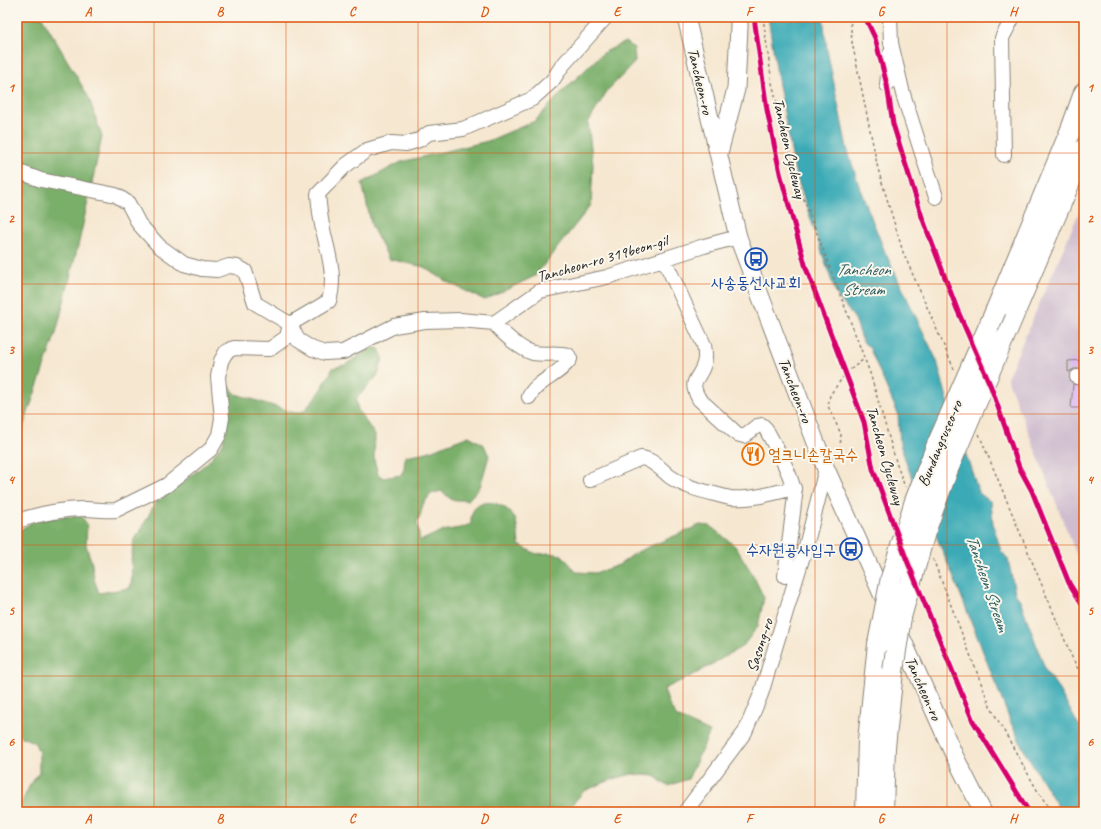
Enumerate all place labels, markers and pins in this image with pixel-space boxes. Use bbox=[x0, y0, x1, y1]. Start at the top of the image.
bus stop icon: 사송동선사교회 bbox=[743, 246, 769, 272]
place label: 사송동선사교회 bbox=[711, 273, 801, 293]
restaurant icon: 얼크니손칼국수 bbox=[740, 441, 766, 467]
place label: 얼크니손칼국수 bbox=[768, 445, 858, 465]
bus stop icon: 수자원공사입구 bbox=[838, 536, 864, 562]
place label: 수자원공사입구 bbox=[746, 540, 836, 560]

